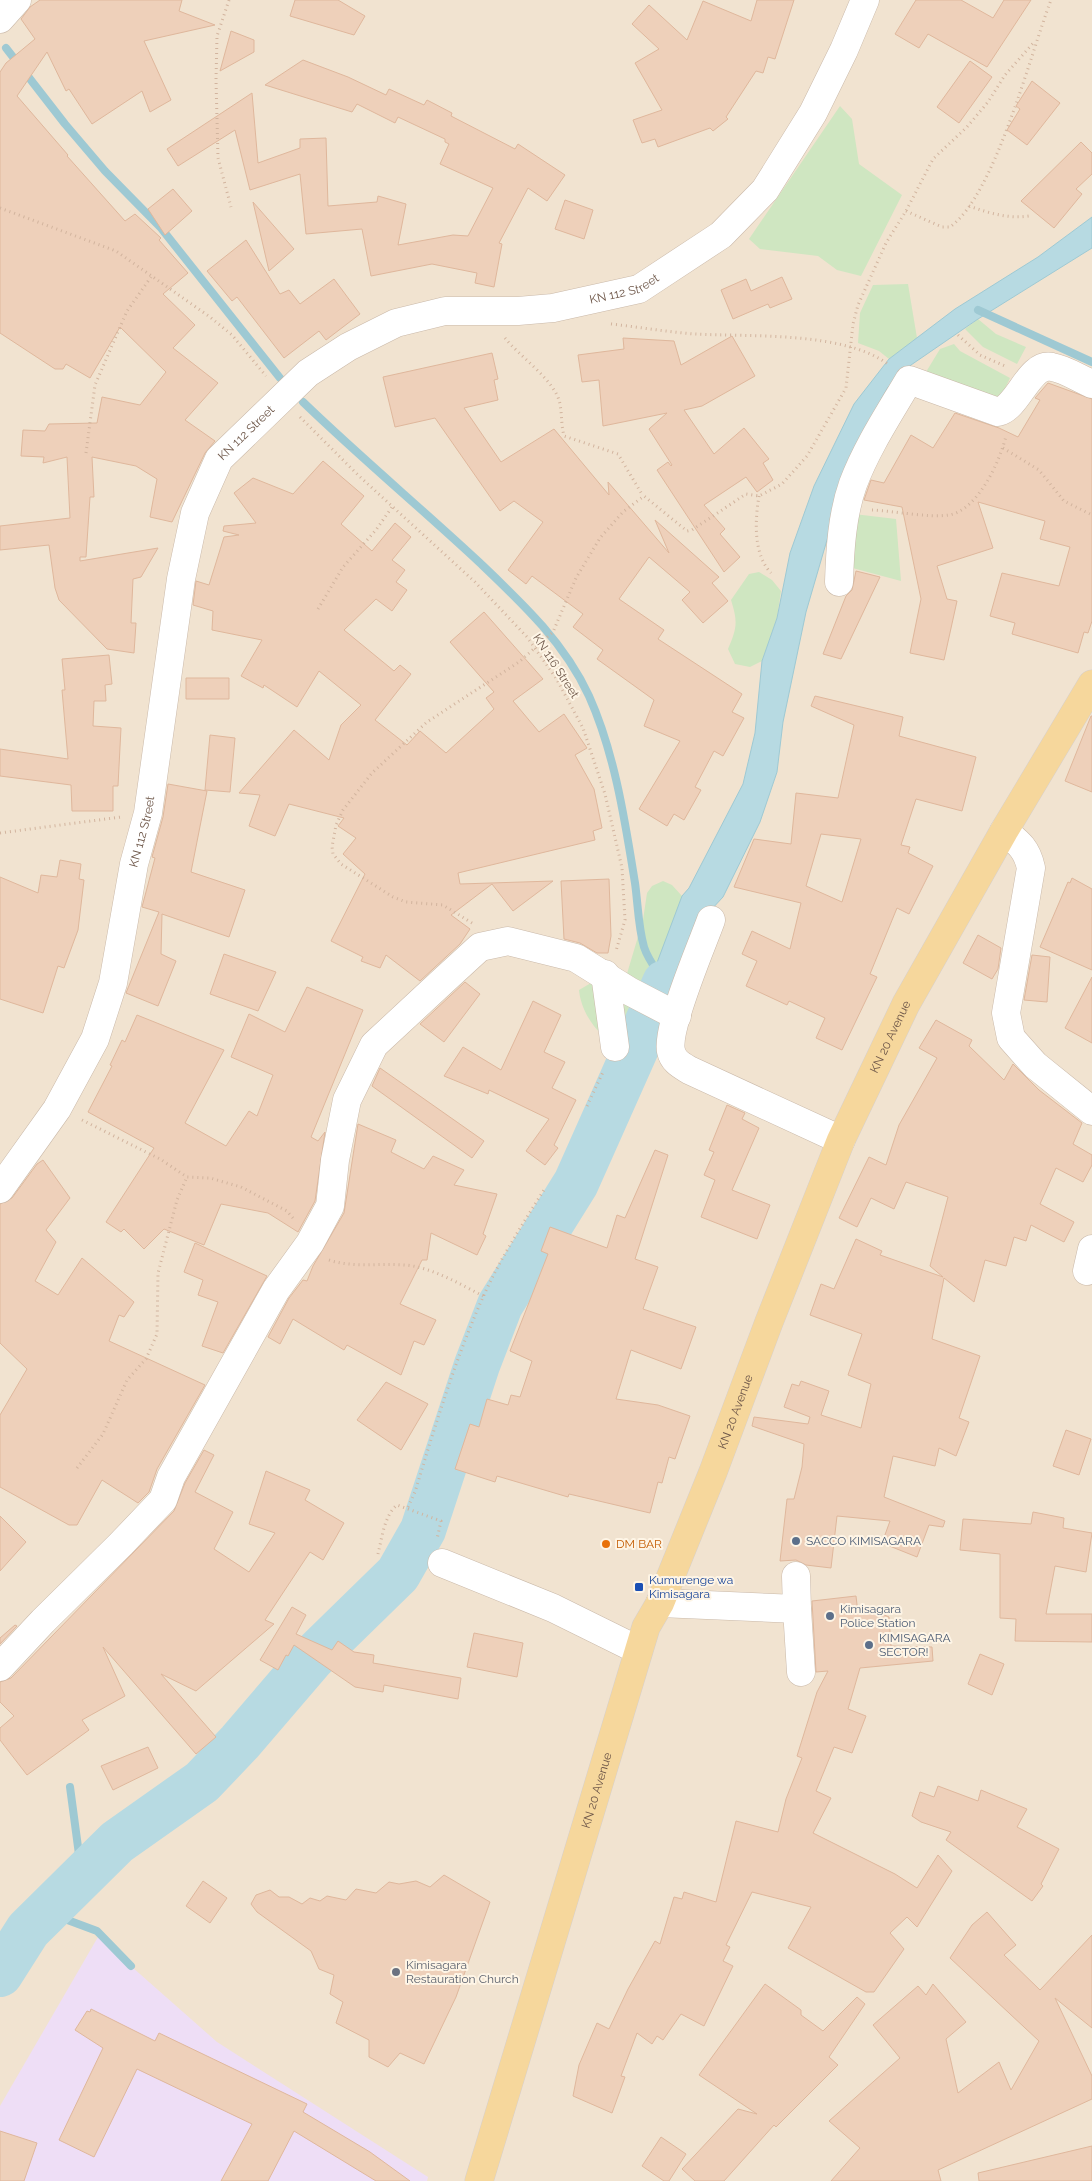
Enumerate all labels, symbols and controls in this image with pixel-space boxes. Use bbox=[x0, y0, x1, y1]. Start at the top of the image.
street label: KN 112 Street bbox=[588, 271, 662, 307]
street label: KN 112 Street bbox=[215, 402, 277, 463]
street label: KN 116 Street bbox=[530, 631, 582, 701]
street label: KN 112 Street bbox=[126, 795, 157, 869]
street label: KN 20 Avenue bbox=[867, 998, 914, 1075]
street label: KN 20 Avenue bbox=[715, 1373, 756, 1451]
place label: SACCO KIMISAGARA bbox=[806, 1534, 921, 1548]
marker: SACCO KIMISAGARA bbox=[790, 1535, 802, 1547]
place label: DM BAR bbox=[616, 1537, 662, 1551]
marker: DM BAR bbox=[600, 1538, 612, 1550]
place label: Kumurenge wa Kimisagara bbox=[649, 1573, 733, 1601]
marker: Kumurenge wa Kimisagara bbox=[633, 1581, 645, 1593]
place label: Kimisagara Police Station bbox=[840, 1602, 915, 1630]
marker: Kimisagara Police Station bbox=[824, 1610, 836, 1622]
place label: KIMISAGARA SECTOR! bbox=[879, 1631, 951, 1659]
marker: KIMISAGARA SECTOR! bbox=[863, 1639, 875, 1651]
street label: KN 20 Avenue bbox=[579, 1751, 615, 1830]
place label: Kimisagara Restauration Church bbox=[406, 1958, 519, 1986]
marker: Kimisagara Restauration Church bbox=[390, 1966, 402, 1978]

